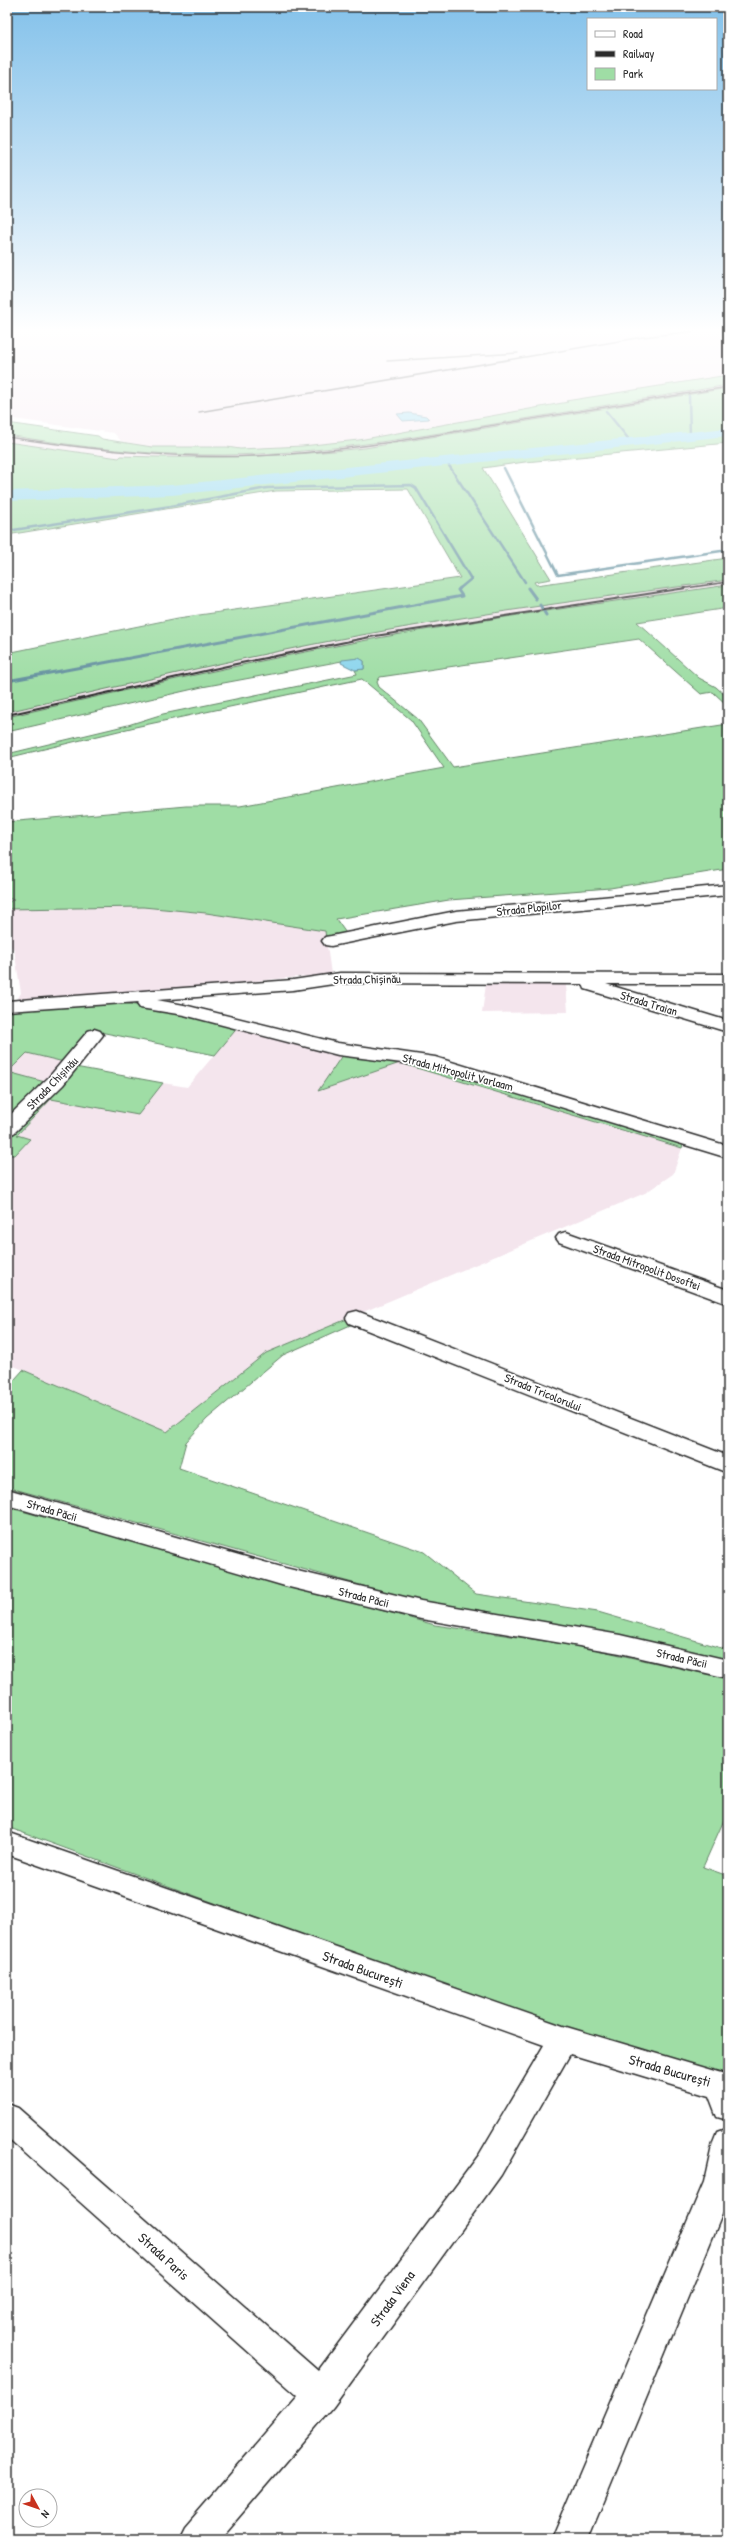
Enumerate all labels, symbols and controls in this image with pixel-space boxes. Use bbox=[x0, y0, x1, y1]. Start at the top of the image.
legend bbox=[587, 18, 717, 90]
text: Road bbox=[623, 25, 643, 42]
text: Railway bbox=[623, 45, 654, 62]
text: Park bbox=[623, 65, 643, 82]
street label: Strada Plopilor bbox=[496, 896, 563, 920]
street label: Strada Chișinău bbox=[333, 970, 401, 988]
street label: Strada Traian bbox=[618, 986, 680, 1020]
street label: Strada Mitropolit Varlaam bbox=[401, 1049, 515, 1095]
street label: Strada Chișinău bbox=[22, 1053, 82, 1113]
street label: Strada Mitropolit Dosoftei bbox=[591, 1240, 703, 1294]
street label: Strada Tricolorului bbox=[502, 1369, 584, 1415]
street label: Strada Păcii bbox=[25, 1495, 79, 1525]
street label: Strada Păcii bbox=[337, 1583, 391, 1611]
street label: Strada Păcii bbox=[655, 1644, 709, 1672]
street label: Strada București bbox=[320, 1946, 406, 1992]
street label: Strada București bbox=[627, 2049, 713, 2091]
street label: Strada Paris bbox=[134, 2228, 194, 2284]
street label: Strada Viena bbox=[365, 2266, 419, 2330]
north arrow bbox=[18, 2488, 58, 2528]
text: N bbox=[38, 2508, 53, 2521]

